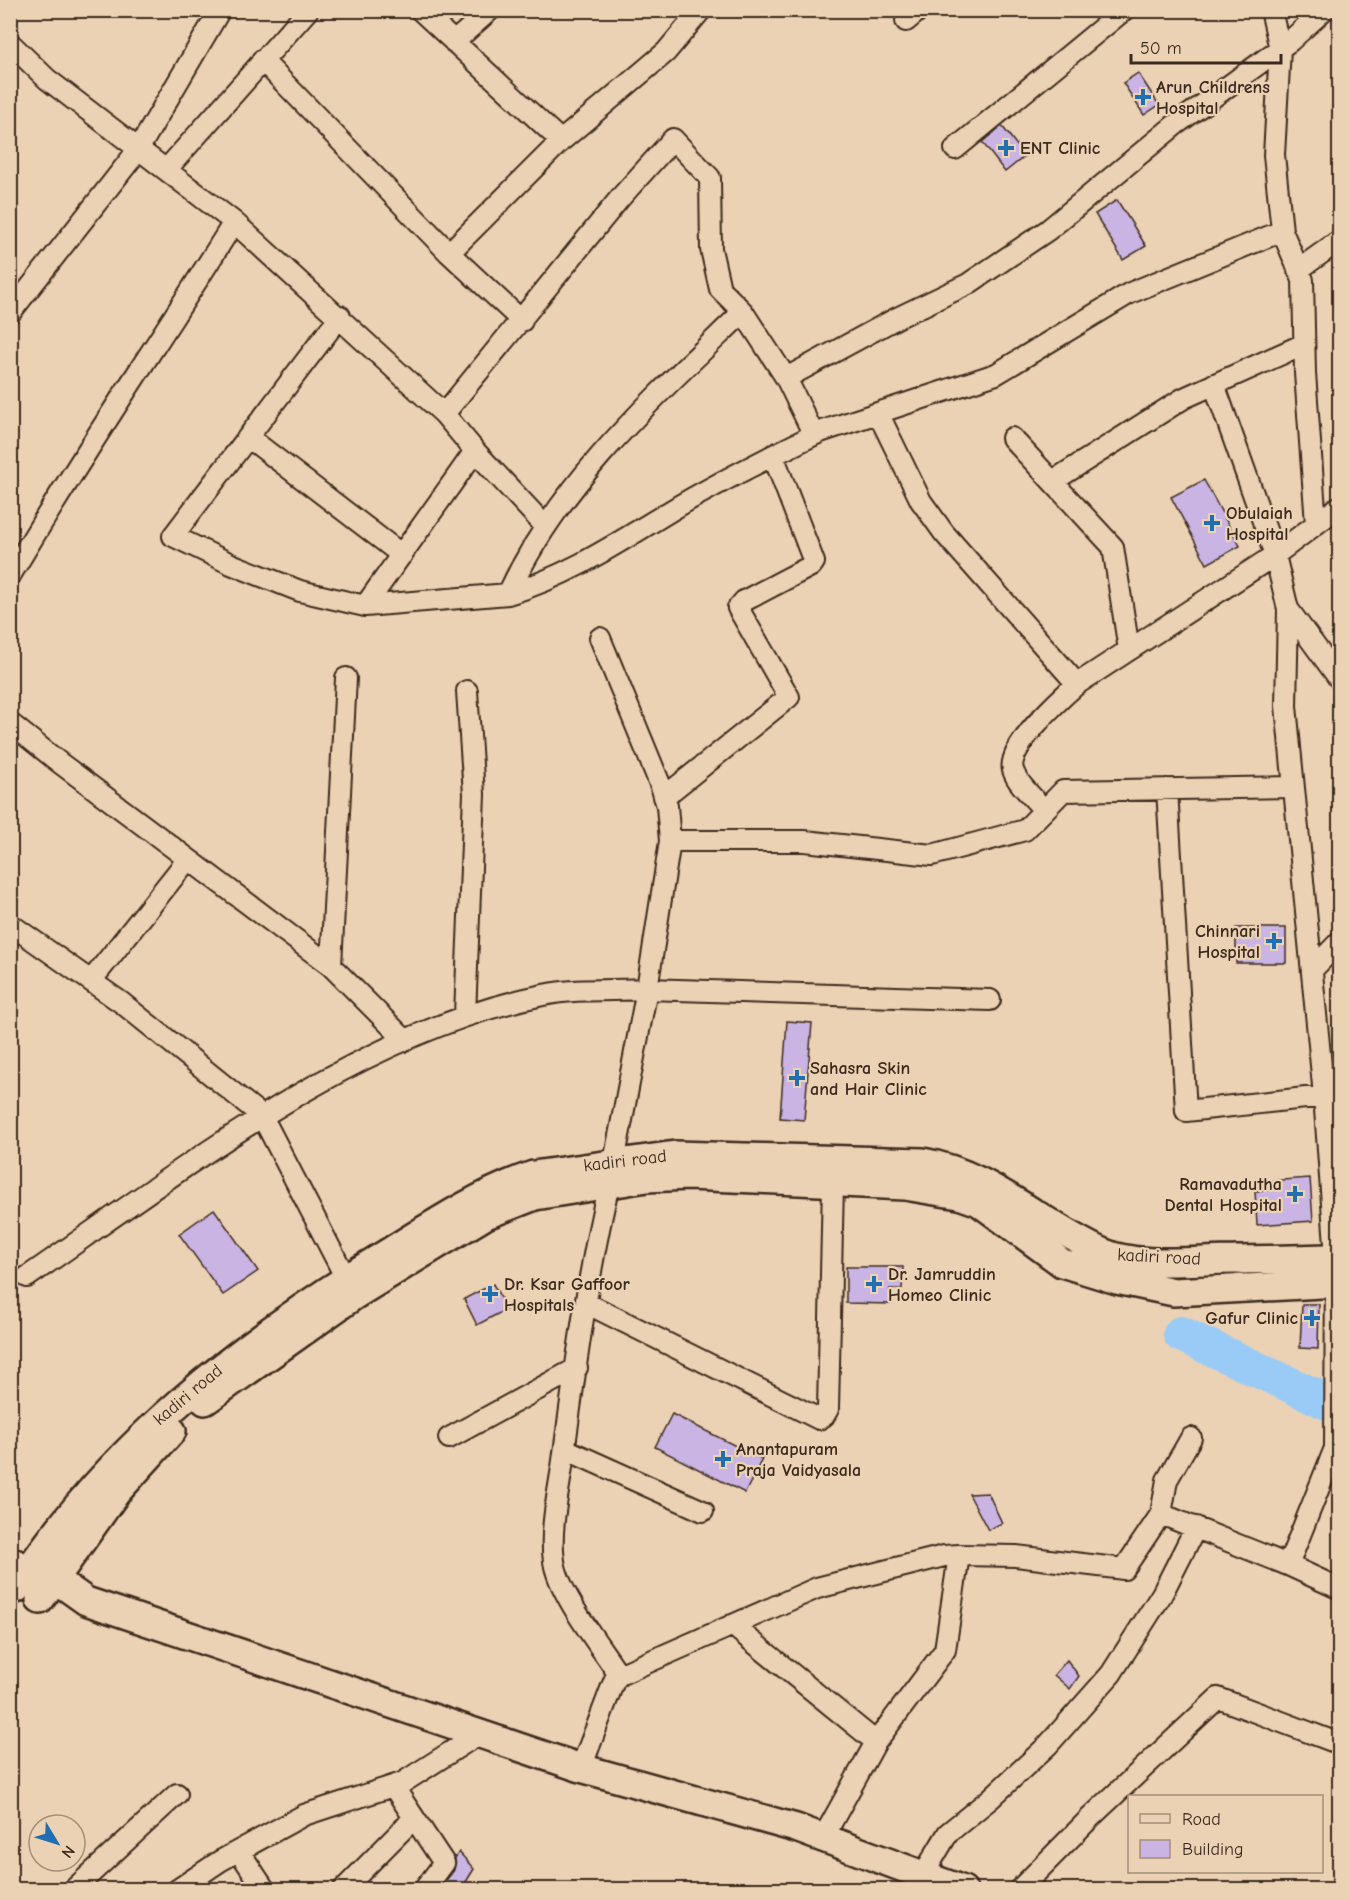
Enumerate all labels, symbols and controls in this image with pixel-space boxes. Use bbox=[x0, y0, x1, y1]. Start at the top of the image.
scale bar bbox=[1131, 27, 1281, 65]
text: 50 m bbox=[1140, 38, 1182, 59]
place label: Arun Childrens Hospital bbox=[1156, 77, 1270, 119]
marker: Arun Childrens Hospital bbox=[1134, 88, 1152, 106]
place label: ENT Clinic bbox=[1020, 138, 1101, 159]
marker: ENT Clinic bbox=[997, 139, 1015, 157]
place label: Obulaiah Hospital bbox=[1226, 503, 1293, 545]
marker: Obulaiah Hospital bbox=[1203, 514, 1221, 532]
place label: Chinnari Hospital bbox=[1195, 921, 1260, 963]
marker: Chinnari Hospital bbox=[1265, 932, 1283, 950]
place label: Sahasra Skin and Hair Clinic bbox=[810, 1058, 927, 1100]
marker: Sahasra Skin and Hair Clinic bbox=[788, 1069, 806, 1087]
street label: kadiri road bbox=[582, 1145, 668, 1177]
place label: Ramavadutha Dental Hospital bbox=[1164, 1174, 1282, 1216]
marker: Ramavadutha Dental Hospital bbox=[1286, 1185, 1304, 1203]
street label: kadiri road bbox=[1117, 1244, 1201, 1270]
place label: Dr. Jamruddin Homeo Clinic bbox=[888, 1264, 996, 1306]
place label: Dr. Ksar Gaffoor Hospitals bbox=[504, 1274, 631, 1316]
marker: Dr. Jamruddin Homeo Clinic bbox=[865, 1275, 883, 1293]
marker: Dr. Ksar Gaffoor Hospitals bbox=[481, 1285, 499, 1303]
place label: Gafur Clinic bbox=[1205, 1308, 1299, 1329]
marker: Gafur Clinic bbox=[1303, 1309, 1321, 1327]
street label: kadiri road bbox=[149, 1360, 227, 1430]
place label: Anantapuram Praja Vaidyasala bbox=[736, 1439, 861, 1481]
marker: Anantapuram Praja Vaidyasala bbox=[714, 1450, 732, 1468]
legend bbox=[1128, 1795, 1323, 1873]
text: Road bbox=[1182, 1809, 1221, 1830]
north arrow bbox=[27, 1813, 87, 1873]
text: Building bbox=[1182, 1839, 1244, 1860]
text: N bbox=[58, 1842, 78, 1861]

